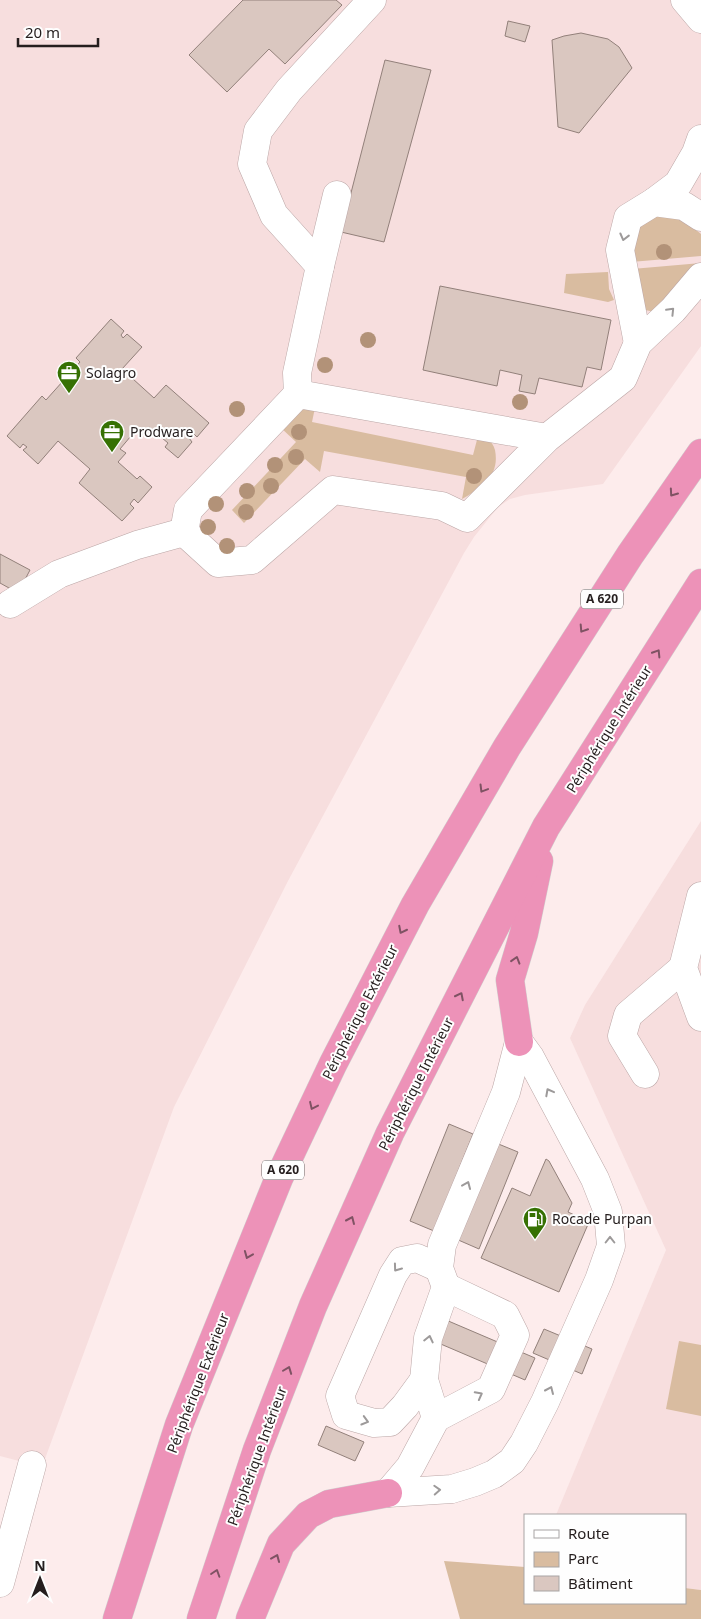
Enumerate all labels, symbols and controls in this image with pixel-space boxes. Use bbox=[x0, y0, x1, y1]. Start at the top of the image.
scale bar bbox=[18, 15, 98, 47]
text: 20 m bbox=[25, 22, 60, 42]
one-way arrow bbox=[619, 233, 629, 241]
one-way arrow bbox=[665, 308, 674, 317]
office icon: Solagro bbox=[56, 360, 82, 394]
place label: Solagro bbox=[86, 363, 136, 382]
office icon: Prodware bbox=[99, 419, 125, 453]
place label: Prodware bbox=[130, 422, 193, 441]
one-way arrow bbox=[670, 488, 679, 497]
road number: A 620 bbox=[581, 590, 623, 608]
one-way arrow bbox=[580, 623, 589, 632]
one-way arrow bbox=[650, 649, 660, 658]
street label: Périphérique Intérieur bbox=[562, 661, 656, 796]
one-way arrow bbox=[479, 784, 489, 793]
one-way arrow bbox=[398, 925, 408, 934]
street label: Périphérique Extérieur bbox=[317, 941, 402, 1082]
one-way arrow bbox=[511, 956, 521, 964]
one-way arrow bbox=[454, 992, 464, 1001]
street label: Périphérique Intérieur bbox=[374, 1014, 458, 1154]
one-way arrow bbox=[545, 1088, 555, 1097]
one-way arrow bbox=[309, 1101, 319, 1110]
road number: A 620 bbox=[262, 1160, 304, 1180]
one-way arrow bbox=[461, 1182, 471, 1190]
fuel station icon: Rocade Purpan bbox=[522, 1206, 548, 1240]
place label: Rocade Purpan bbox=[552, 1209, 652, 1228]
one-way arrow bbox=[344, 1216, 355, 1225]
one-way arrow bbox=[605, 1236, 615, 1244]
one-way arrow bbox=[244, 1250, 254, 1259]
one-way arrow bbox=[394, 1262, 403, 1272]
street label: Périphérique Extérieur bbox=[162, 1310, 233, 1456]
one-way arrow bbox=[423, 1334, 434, 1343]
one-way arrow bbox=[282, 1366, 292, 1375]
street label: Périphérique Intérieur bbox=[222, 1383, 291, 1528]
one-way arrow bbox=[544, 1386, 554, 1395]
one-way arrow bbox=[474, 1391, 483, 1401]
one-way arrow bbox=[361, 1415, 369, 1425]
one-way arrow bbox=[433, 1485, 441, 1496]
legend bbox=[524, 1514, 686, 1604]
text: Route bbox=[568, 1523, 610, 1543]
text: Parc bbox=[568, 1548, 599, 1568]
north arrow bbox=[15, 1554, 65, 1604]
one-way arrow bbox=[269, 1554, 280, 1563]
text: N bbox=[34, 1556, 46, 1575]
one-way arrow bbox=[210, 1569, 220, 1577]
text: Bâtiment bbox=[568, 1573, 633, 1593]

